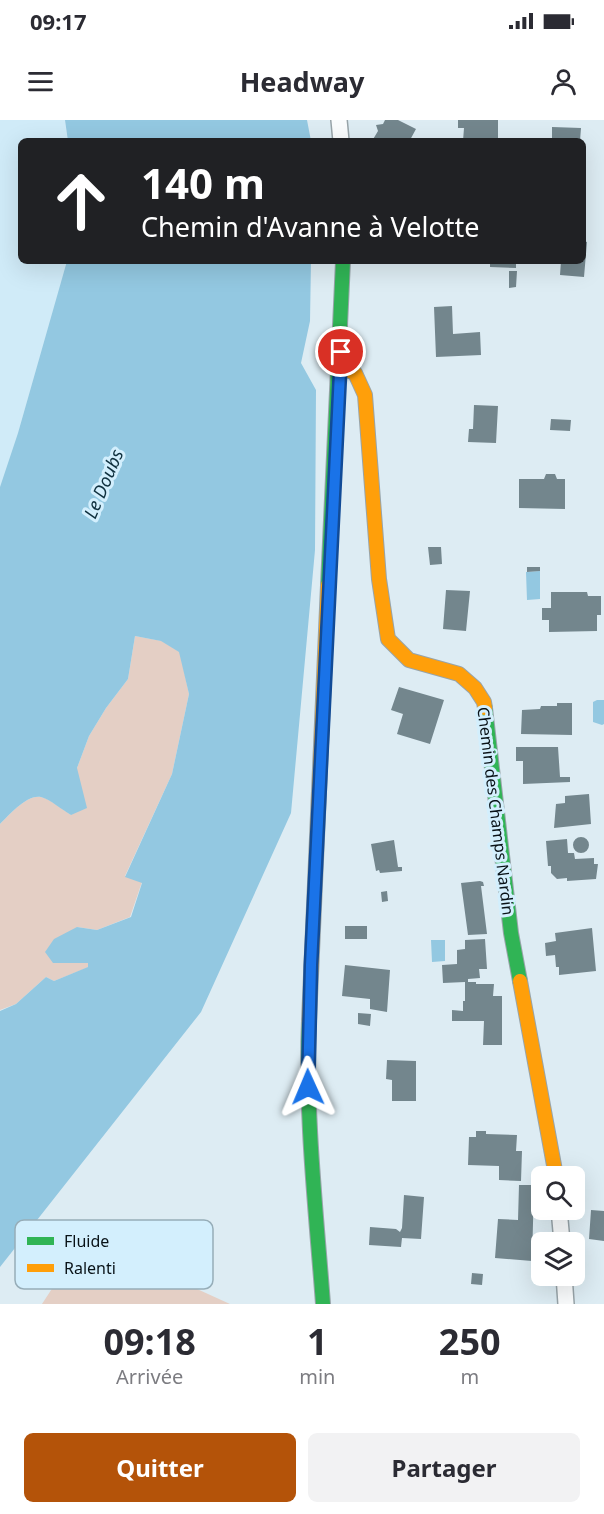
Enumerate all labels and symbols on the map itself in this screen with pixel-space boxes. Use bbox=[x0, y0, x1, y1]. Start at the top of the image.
pin bbox=[315, 326, 366, 377]
water label: Le Doubs bbox=[78, 445, 128, 522]
street label: Chemin des Champs Nardin bbox=[472, 706, 520, 916]
position arrow bbox=[276, 1055, 340, 1119]
legend bbox=[15, 1220, 213, 1289]
text: Fluide bbox=[64, 1230, 109, 1252]
text: Ralenti bbox=[64, 1257, 116, 1279]

